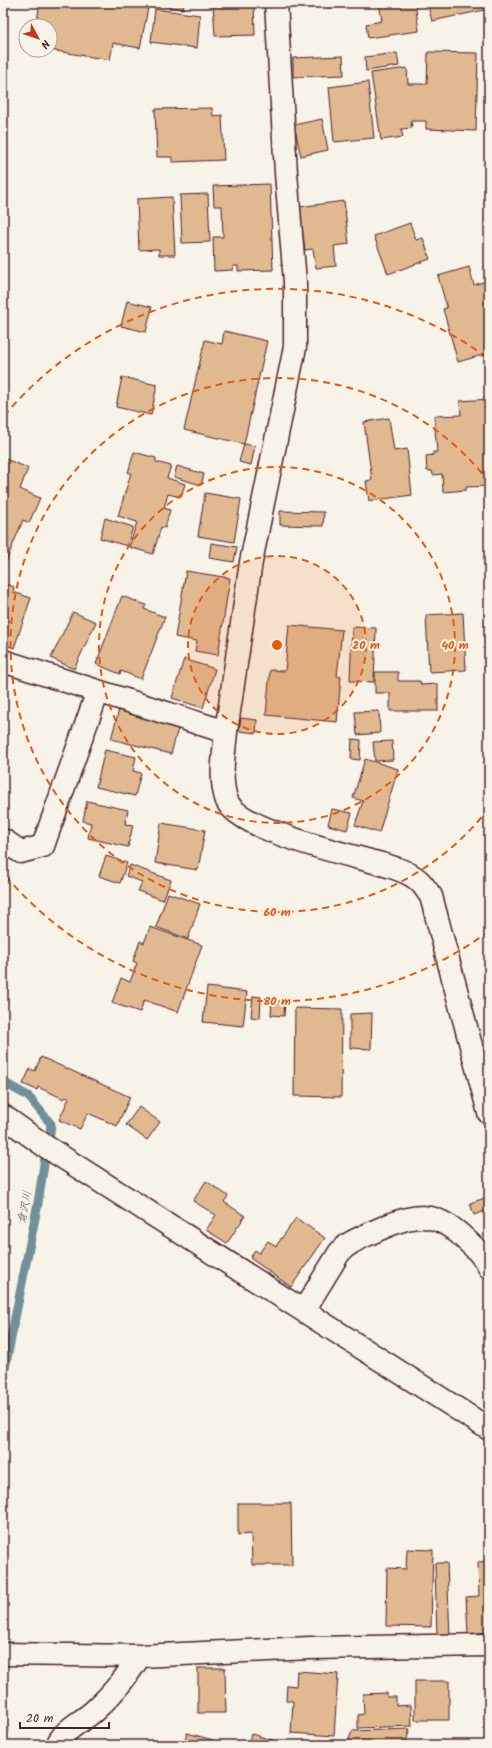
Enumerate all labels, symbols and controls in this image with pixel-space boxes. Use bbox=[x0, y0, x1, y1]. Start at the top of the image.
north arrow bbox=[18, 18, 58, 58]
text: N bbox=[36, 35, 54, 52]
text: 20 m bbox=[352, 636, 380, 655]
text: 40 m bbox=[441, 636, 469, 655]
centre of rings bbox=[270, 638, 284, 652]
text: 60 m bbox=[263, 903, 291, 922]
text: 80 m bbox=[263, 992, 291, 1011]
water label: 倉沢川 bbox=[13, 1189, 37, 1225]
scale bar bbox=[20, 1704, 109, 1730]
text: 20 m bbox=[26, 1709, 54, 1728]

